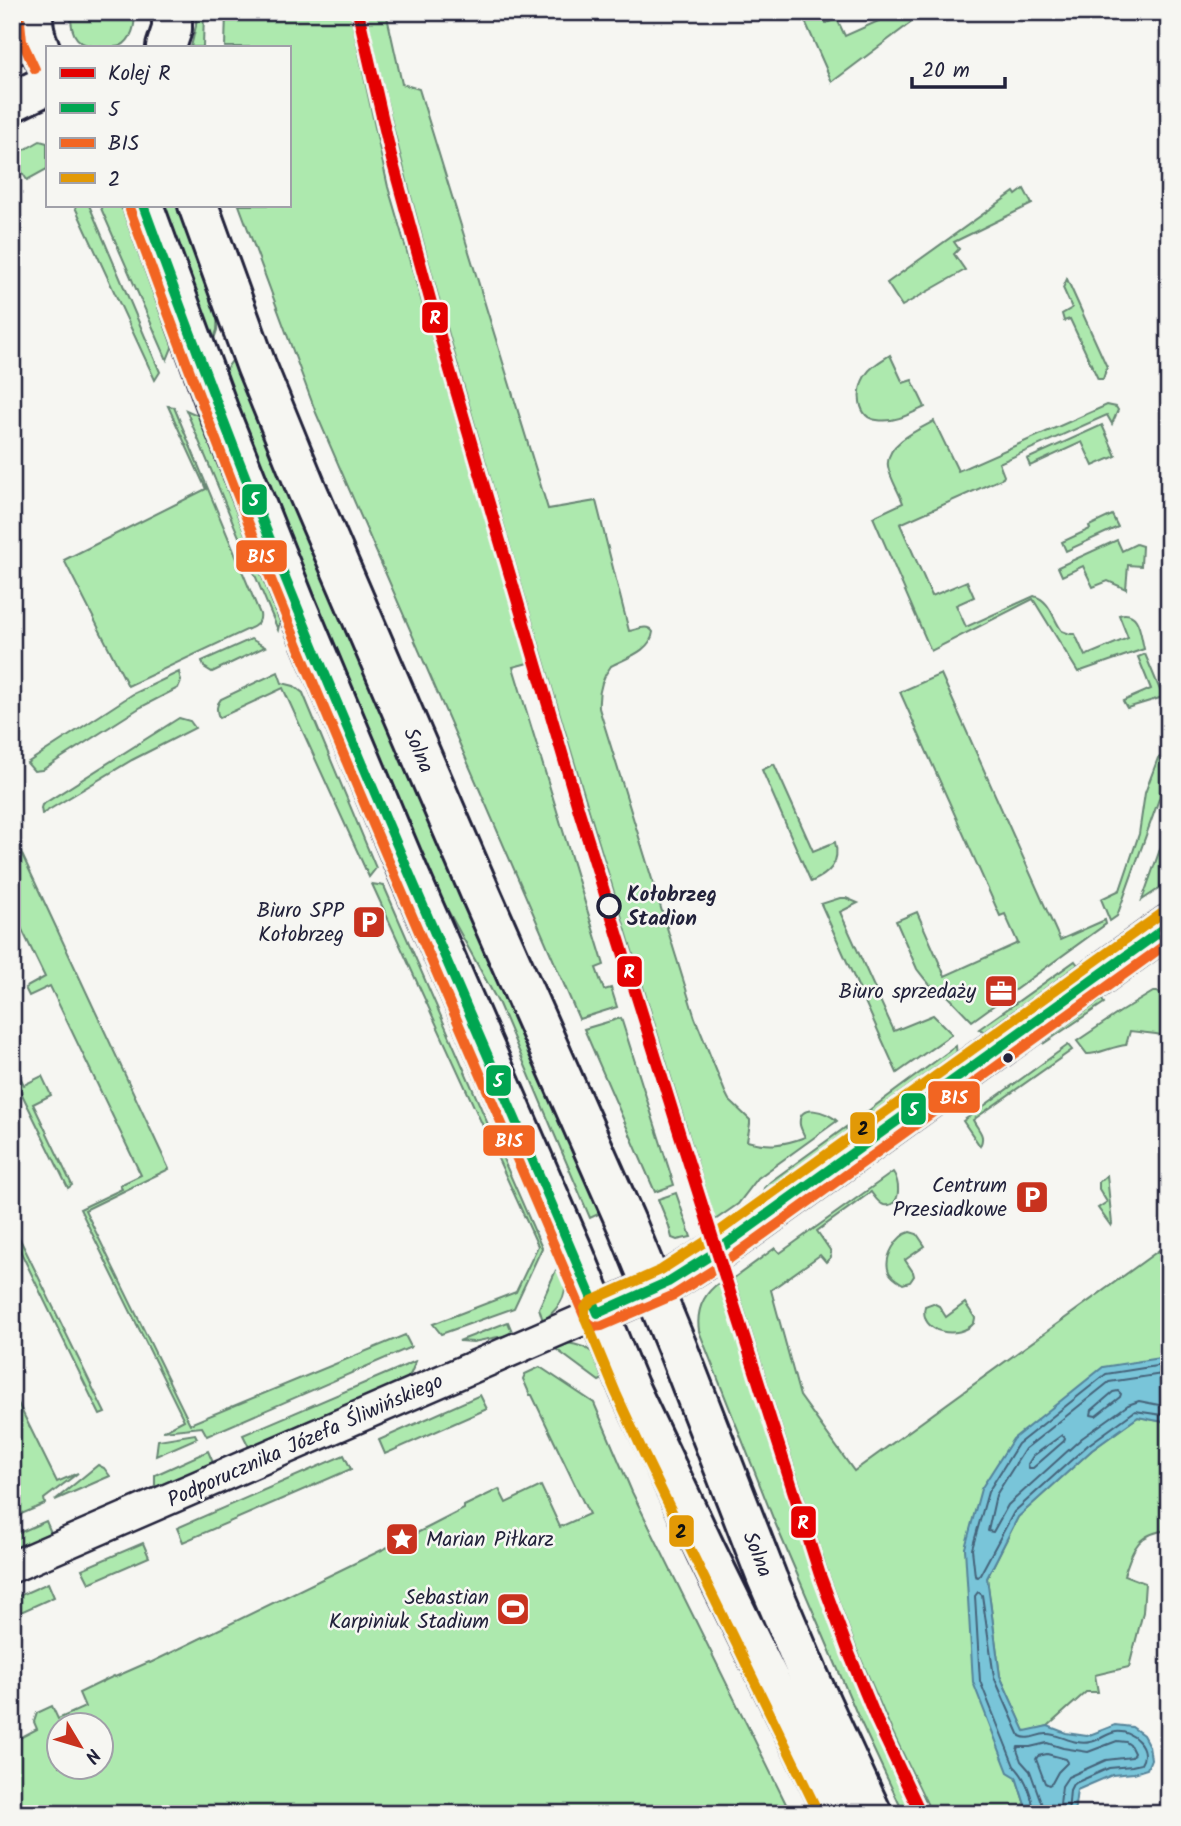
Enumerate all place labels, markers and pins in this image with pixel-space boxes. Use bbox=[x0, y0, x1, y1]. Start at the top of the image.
place label: Kołobrzeg Stadion bbox=[627, 879, 717, 936]
marker: Kołobrzeg Stadion bbox=[597, 894, 621, 918]
place label: Biuro SPP Kołobrzeg bbox=[257, 895, 345, 952]
parking icon: Biuro SPP Kołobrzeg bbox=[350, 903, 388, 941]
office icon: Biuro sprzedaży bbox=[982, 972, 1020, 1010]
place label: Biuro sprzedaży bbox=[839, 976, 976, 1009]
unlabelled marker bbox=[1001, 1051, 1015, 1065]
place label: Centrum Przesiadkowe bbox=[893, 1170, 1008, 1227]
parking icon: Centrum Przesiadkowe bbox=[1013, 1178, 1051, 1216]
place icon: Marian Piłkarz bbox=[383, 1520, 421, 1558]
place label: Marian Piłkarz bbox=[426, 1524, 554, 1557]
place label: Sebastian Karpiniuk Stadium bbox=[329, 1582, 489, 1639]
sports icon: Sebastian Karpiniuk Stadium bbox=[494, 1590, 532, 1628]

